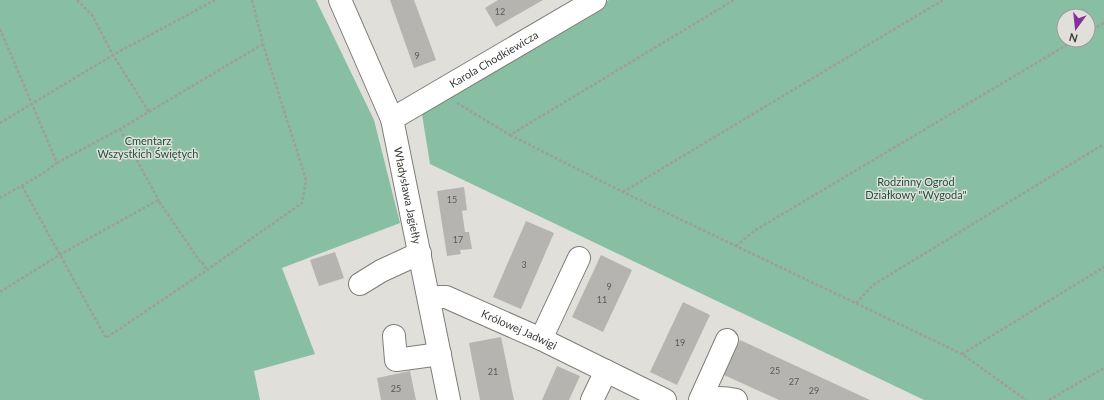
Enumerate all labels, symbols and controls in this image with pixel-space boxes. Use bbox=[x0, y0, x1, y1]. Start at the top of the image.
house number: 12 bbox=[495, 6, 505, 17]
north arrow bbox=[1056, 8, 1096, 48]
street label: Karola Chodkiewicza bbox=[447, 28, 540, 90]
text: N bbox=[1068, 31, 1079, 46]
house number: 9 bbox=[414, 50, 420, 61]
park label: Cmentarz Wszystkich Świętych bbox=[98, 134, 198, 160]
street label: Władysława Jagiełły bbox=[392, 146, 424, 245]
park label: Rodzinny Ogród Działkowy "Wygoda" bbox=[865, 175, 967, 201]
house number: 15 bbox=[447, 194, 457, 205]
house number: 17 bbox=[453, 234, 463, 245]
house number: 3 bbox=[521, 259, 527, 270]
house number: 9 bbox=[606, 281, 612, 292]
house number: 11 bbox=[597, 294, 607, 305]
street label: Królowej Jadwigi bbox=[480, 306, 559, 352]
house number: 19 bbox=[675, 337, 685, 348]
house number: 25 bbox=[770, 365, 780, 376]
house number: 21 bbox=[488, 366, 498, 377]
house number: 27 bbox=[789, 376, 799, 387]
house number: 25 bbox=[391, 383, 401, 394]
house number: 29 bbox=[809, 385, 819, 396]

